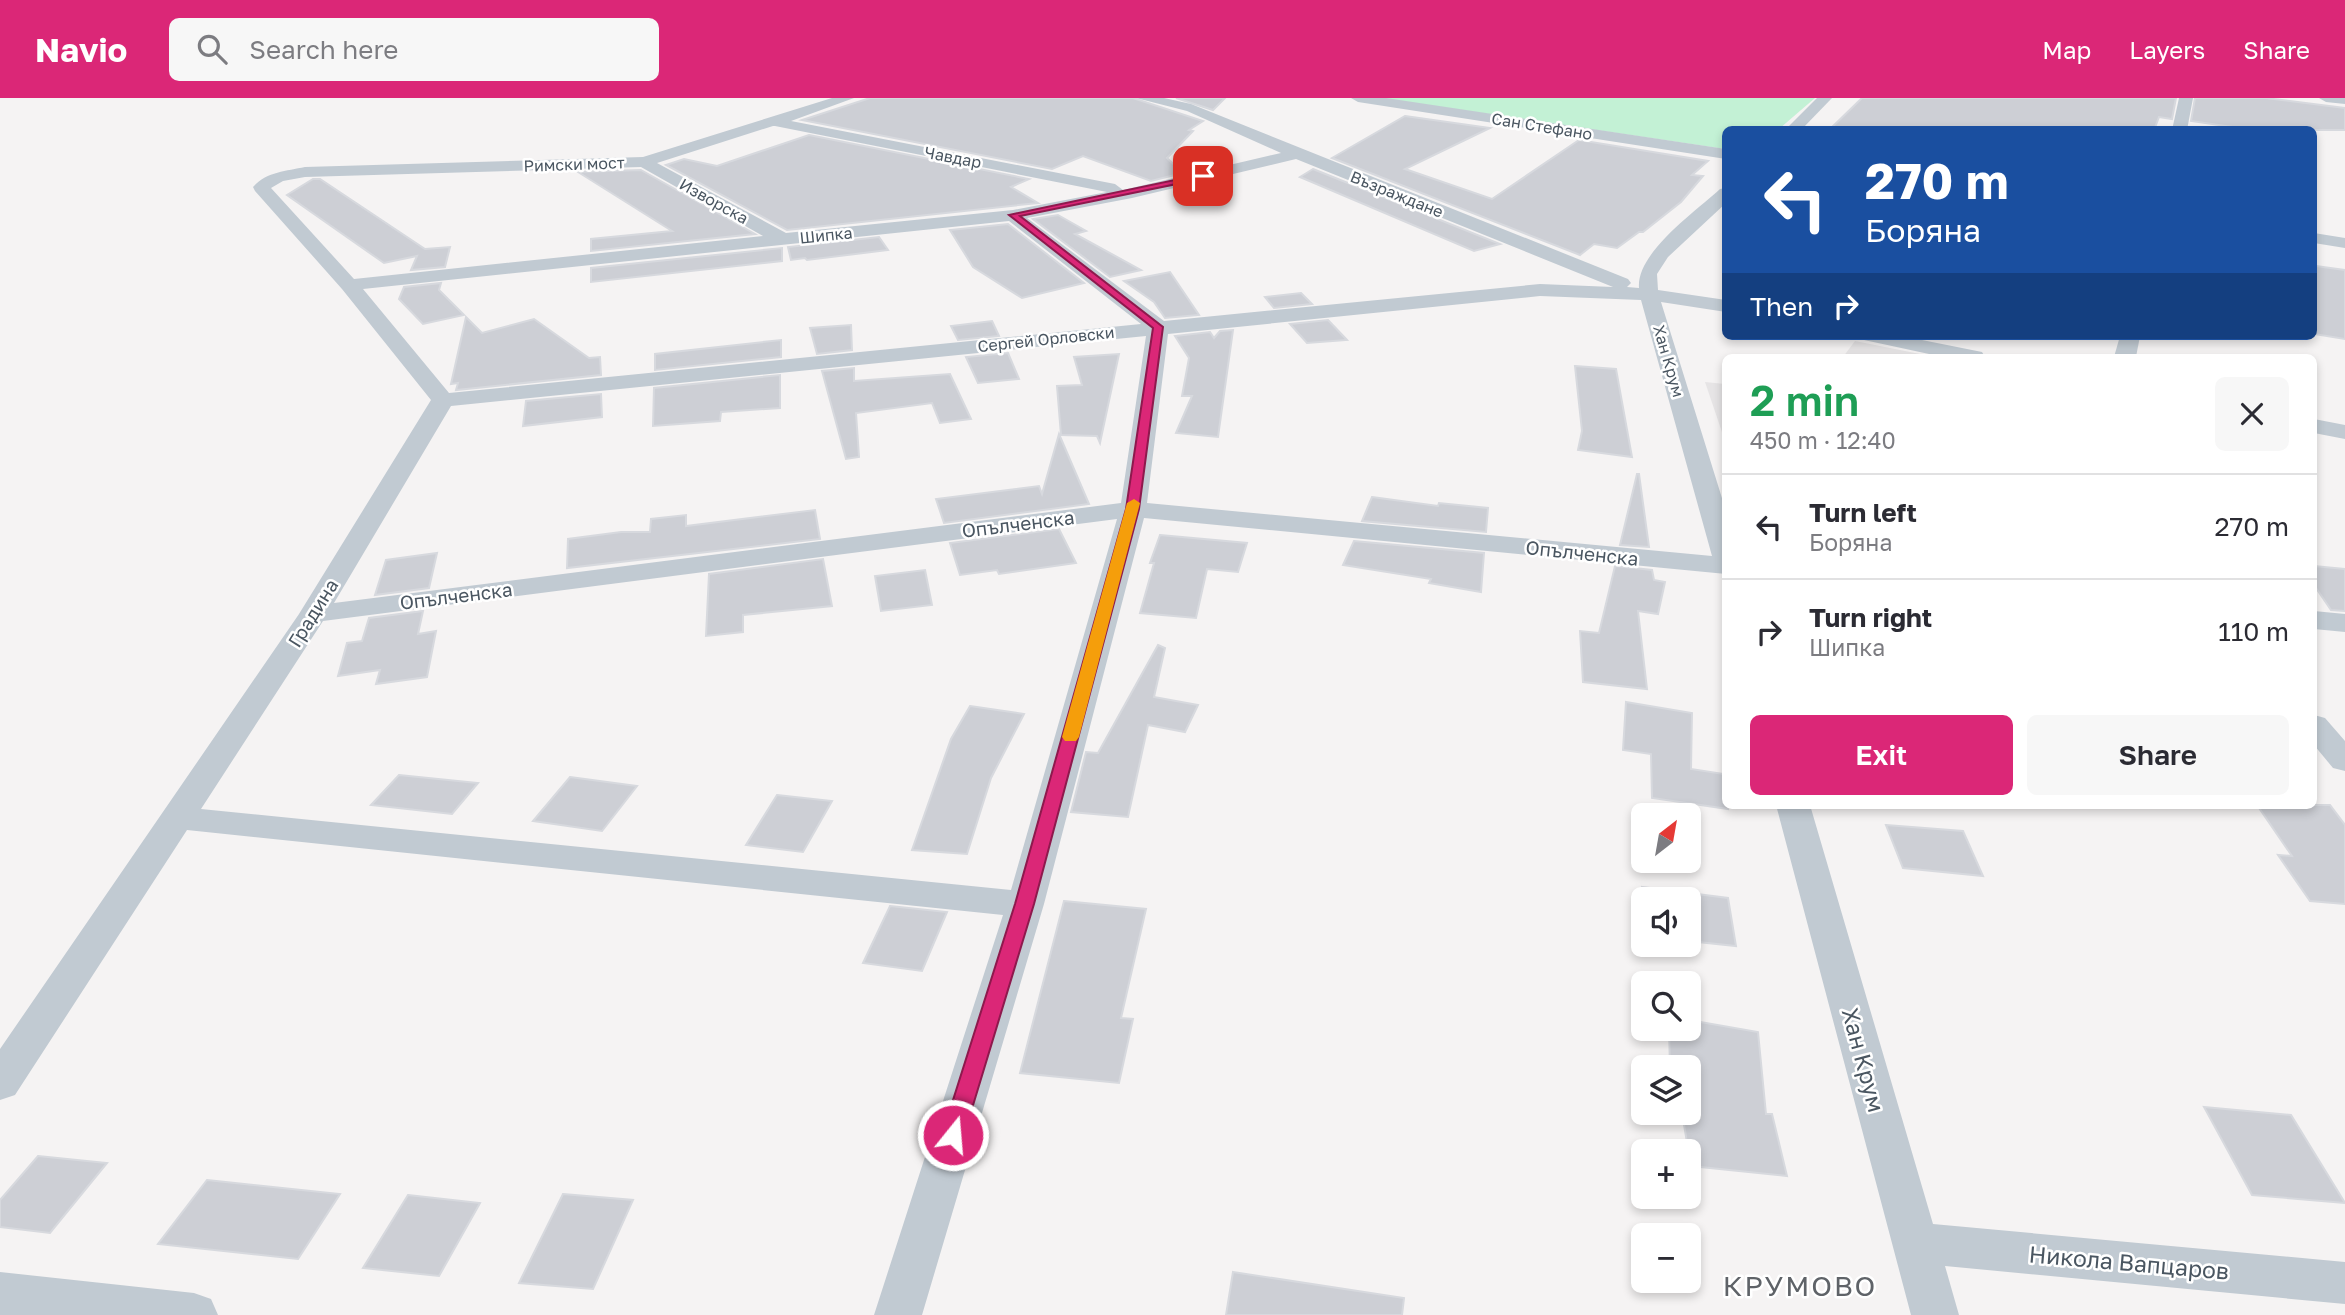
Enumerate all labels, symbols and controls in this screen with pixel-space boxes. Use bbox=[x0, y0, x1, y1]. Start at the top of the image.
search box bbox=[169, 18, 659, 81]
text: Navio bbox=[35, 30, 127, 69]
icon: search bbox=[193, 30, 231, 68]
text: Search here bbox=[249, 34, 398, 65]
text: Map bbox=[2042, 35, 2091, 64]
text: Layers bbox=[2129, 35, 2205, 64]
text: Share bbox=[2243, 35, 2310, 64]
street label: Сан Стефано bbox=[1490, 108, 1594, 144]
street label: Чавдар bbox=[923, 142, 983, 172]
pin bbox=[1173, 146, 1233, 206]
text: 270 m bbox=[1865, 151, 2009, 210]
street label: Римски мост bbox=[523, 152, 625, 176]
icon: left bbox=[1750, 154, 1841, 245]
icon: arrive bbox=[1184, 157, 1222, 195]
street label: Възраждане bbox=[1348, 166, 1446, 222]
street label: Изворска bbox=[676, 174, 752, 228]
text: Боряна bbox=[1865, 211, 1981, 249]
street label: Шипка bbox=[799, 222, 853, 248]
icon: right bbox=[1827, 287, 1865, 325]
text: Then bbox=[1750, 291, 1813, 322]
street label: Сергей Орловски bbox=[977, 322, 1115, 356]
street label: Хан Крум bbox=[1649, 322, 1689, 400]
text: 2 min bbox=[1750, 375, 1859, 425]
button: close bbox=[2215, 377, 2289, 451]
text: 450 m · 12:40 bbox=[1750, 426, 1896, 454]
text: Turn left bbox=[1809, 497, 1917, 528]
street label: Опълченска bbox=[960, 505, 1076, 542]
icon: left bbox=[1750, 508, 1788, 546]
text: 270 m bbox=[2215, 511, 2289, 542]
text: Боряна bbox=[1809, 528, 1892, 556]
street label: Опълченска bbox=[1525, 535, 1640, 570]
street label: Градина bbox=[283, 574, 343, 651]
street label: Опълченска bbox=[398, 577, 514, 614]
text: Turn right bbox=[1809, 602, 1932, 633]
icon: right bbox=[1750, 613, 1788, 651]
text: 110 m bbox=[2218, 616, 2289, 647]
text: Шипка bbox=[1809, 633, 1885, 661]
button: Exit bbox=[1750, 715, 2013, 795]
button: Share bbox=[2027, 715, 2289, 795]
north arrow bbox=[1631, 803, 1701, 873]
map controls bbox=[1631, 803, 1701, 1293]
button: sound bbox=[1631, 887, 1701, 957]
button: search bbox=[1631, 971, 1701, 1041]
street label: Хан Крум bbox=[1837, 1004, 1891, 1115]
button: layers bbox=[1631, 1055, 1701, 1125]
position arrow bbox=[916, 1098, 990, 1172]
button: + bbox=[1631, 1139, 1701, 1209]
button: − bbox=[1631, 1223, 1701, 1293]
street label: Никола Вапцаров bbox=[2028, 1239, 2230, 1285]
district label: КРУМОВО bbox=[1723, 1269, 1877, 1302]

